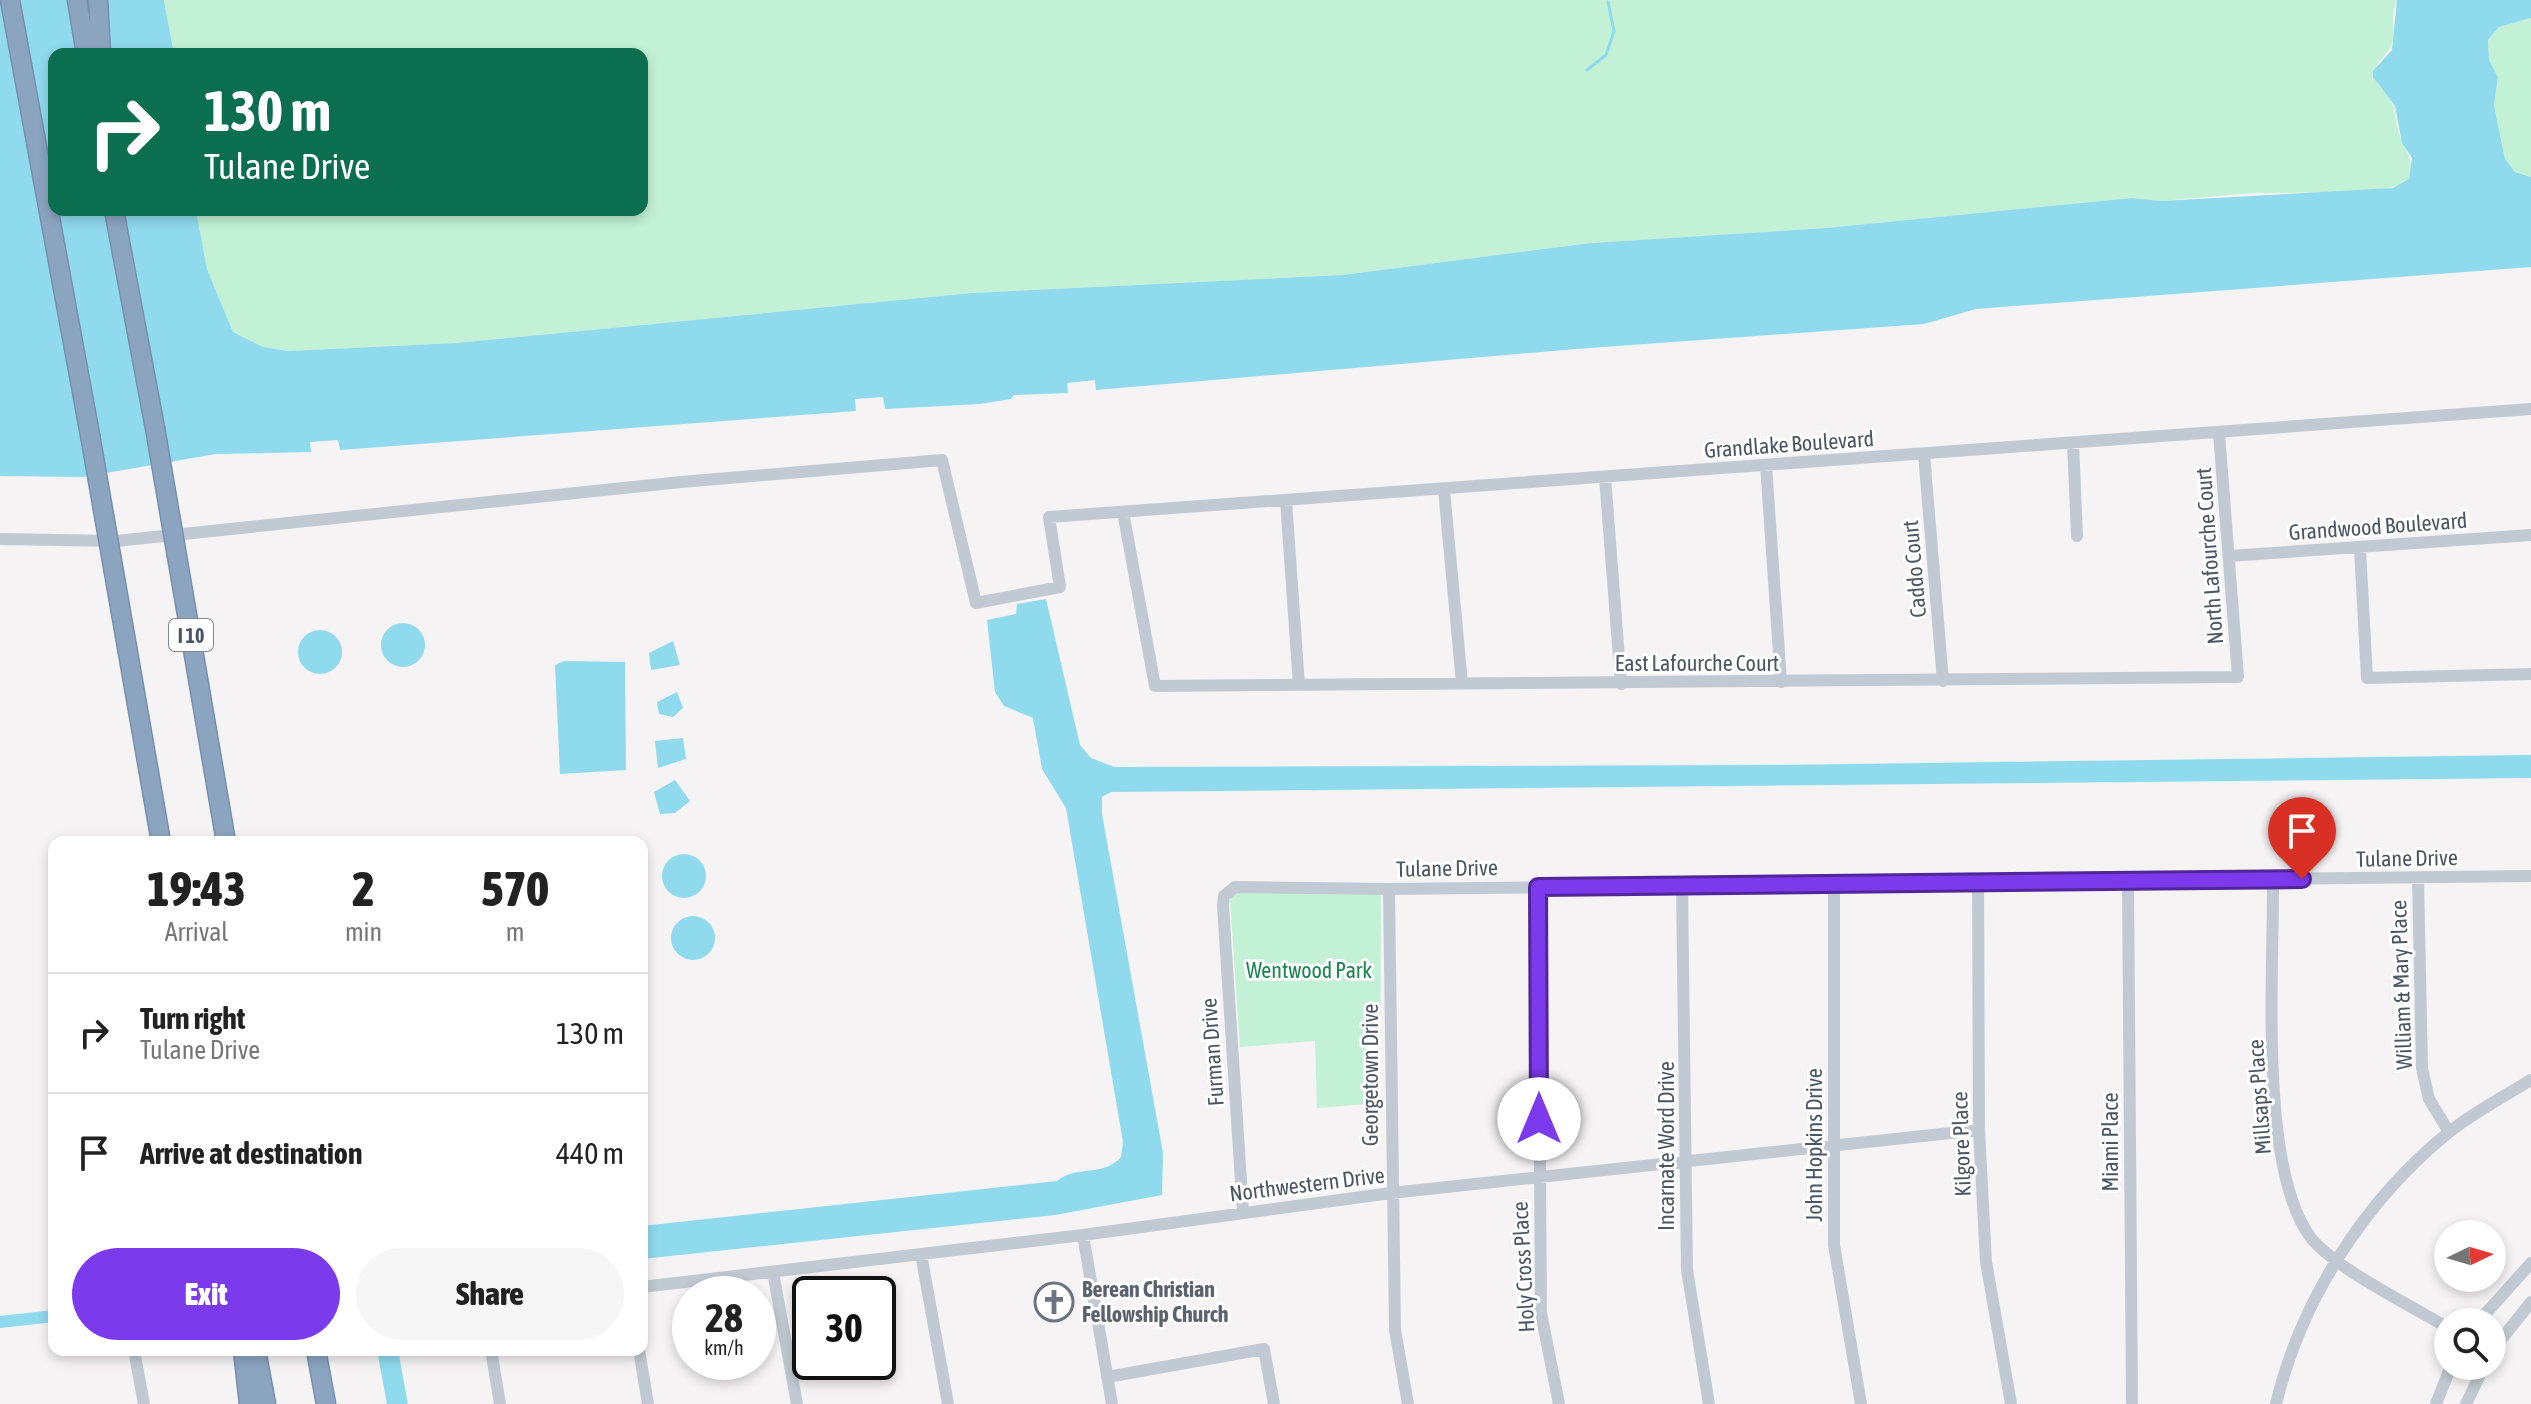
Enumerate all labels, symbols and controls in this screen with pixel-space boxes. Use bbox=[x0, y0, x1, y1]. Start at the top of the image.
text: 130 m bbox=[204, 79, 331, 143]
icon: right bbox=[72, 80, 176, 184]
text: Tulane Drive bbox=[204, 145, 370, 187]
street label: Grandlake Boulevard bbox=[1703, 425, 1875, 463]
street label: North Lafourche Court bbox=[2190, 467, 2228, 645]
street label: Grandwood Boulevard bbox=[2288, 507, 2468, 545]
street label: Caddo Court bbox=[1897, 519, 1931, 619]
road number: I 10 bbox=[169, 619, 213, 651]
street label: East Lafourche Court bbox=[1615, 650, 1779, 676]
pin bbox=[2268, 797, 2336, 879]
icon: arrive bbox=[2280, 809, 2324, 853]
street label: Tulane Drive bbox=[2356, 844, 2458, 872]
street label: Tulane Drive bbox=[1396, 854, 1498, 882]
text: 19:43 bbox=[147, 861, 246, 916]
text: 2 bbox=[352, 861, 375, 916]
text: 570 bbox=[481, 861, 549, 916]
street label: William & Mary Place bbox=[2385, 900, 2417, 1070]
text: Arrival bbox=[165, 917, 228, 947]
text: min bbox=[345, 917, 382, 947]
text: m bbox=[506, 917, 524, 947]
park label: Wentwood Park bbox=[1246, 957, 1372, 983]
street label: Furman Drive bbox=[1195, 997, 1229, 1107]
text: Turn right bbox=[140, 1001, 246, 1035]
street label: Georgetown Drive bbox=[1357, 1004, 1383, 1146]
icon: right bbox=[72, 1011, 116, 1055]
text: 130 m bbox=[556, 1016, 624, 1050]
text: Tulane Drive bbox=[140, 1035, 260, 1065]
street label: Millsaps Place bbox=[2242, 1038, 2276, 1156]
street label: Incarnate Word Drive bbox=[1653, 1061, 1679, 1231]
street label: John Hopkins Drive bbox=[1801, 1068, 1827, 1222]
position arrow bbox=[1497, 1077, 1581, 1161]
street label: Kilgore Place bbox=[1946, 1091, 1976, 1197]
street label: Miami Place bbox=[2097, 1093, 2123, 1191]
icon: arrive bbox=[72, 1131, 116, 1175]
text: Arrive at destination bbox=[140, 1136, 362, 1170]
text: 440 m bbox=[556, 1136, 624, 1170]
street label: Northwestern Drive bbox=[1228, 1162, 1386, 1206]
street label: Holy Cross Place bbox=[1507, 1201, 1539, 1333]
north arrow bbox=[2434, 1220, 2506, 1292]
map controls bbox=[2434, 1220, 2506, 1380]
button: Exit bbox=[72, 1248, 340, 1340]
button: Share bbox=[356, 1248, 624, 1340]
speed limit sign: 30 bbox=[792, 1276, 896, 1380]
place label: Berean Christian Fellowship Church bbox=[1082, 1276, 1229, 1327]
church icon: Berean Christian Fellowship Church bbox=[1033, 1281, 1075, 1323]
text: 28 bbox=[705, 1295, 743, 1340]
button: search bbox=[2434, 1308, 2506, 1380]
text: km/h bbox=[704, 1336, 744, 1359]

